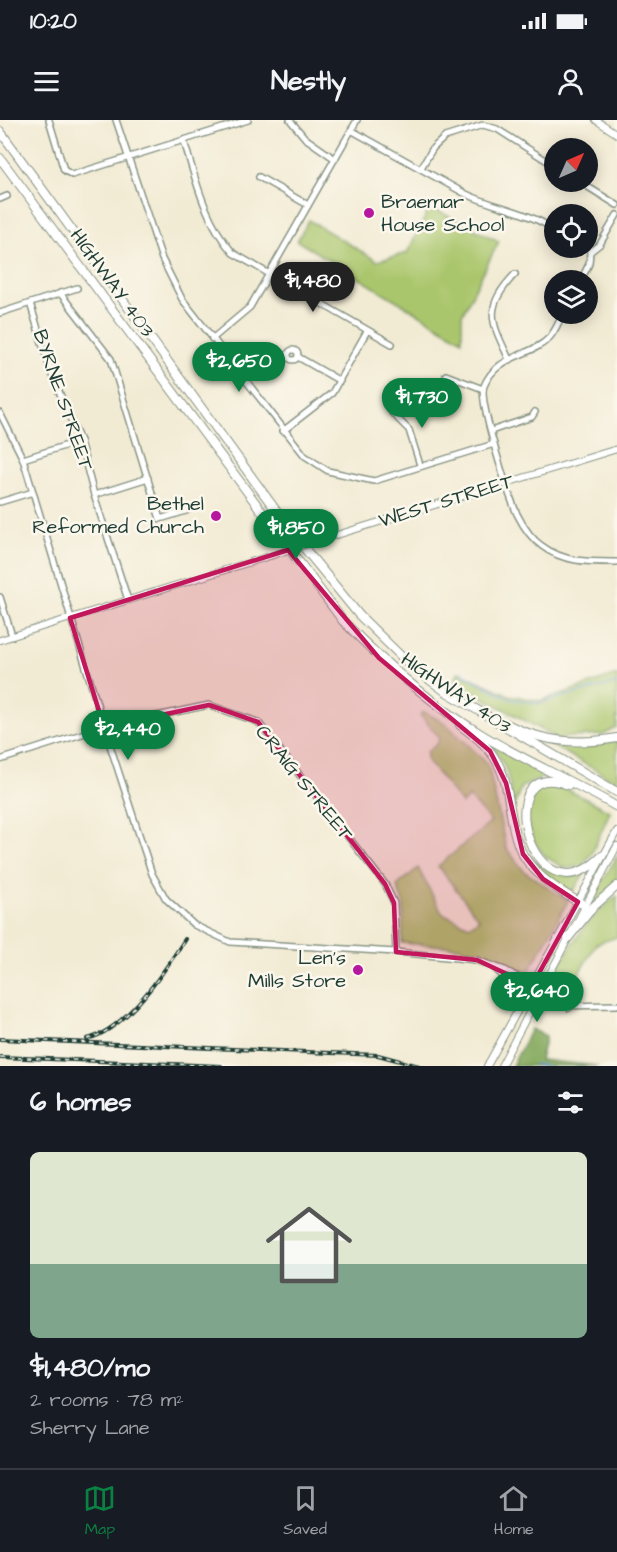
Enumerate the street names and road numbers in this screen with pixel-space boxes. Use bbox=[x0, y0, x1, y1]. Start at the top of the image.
street label: HIGHWAY 403 bbox=[63, 223, 161, 343]
street label: BYRNE STREET bbox=[26, 326, 100, 475]
street label: WEST STREET bbox=[375, 467, 517, 535]
street label: HIGHWAY 403 bbox=[395, 646, 517, 740]
street label: CRAIG STREET bbox=[248, 719, 360, 847]

